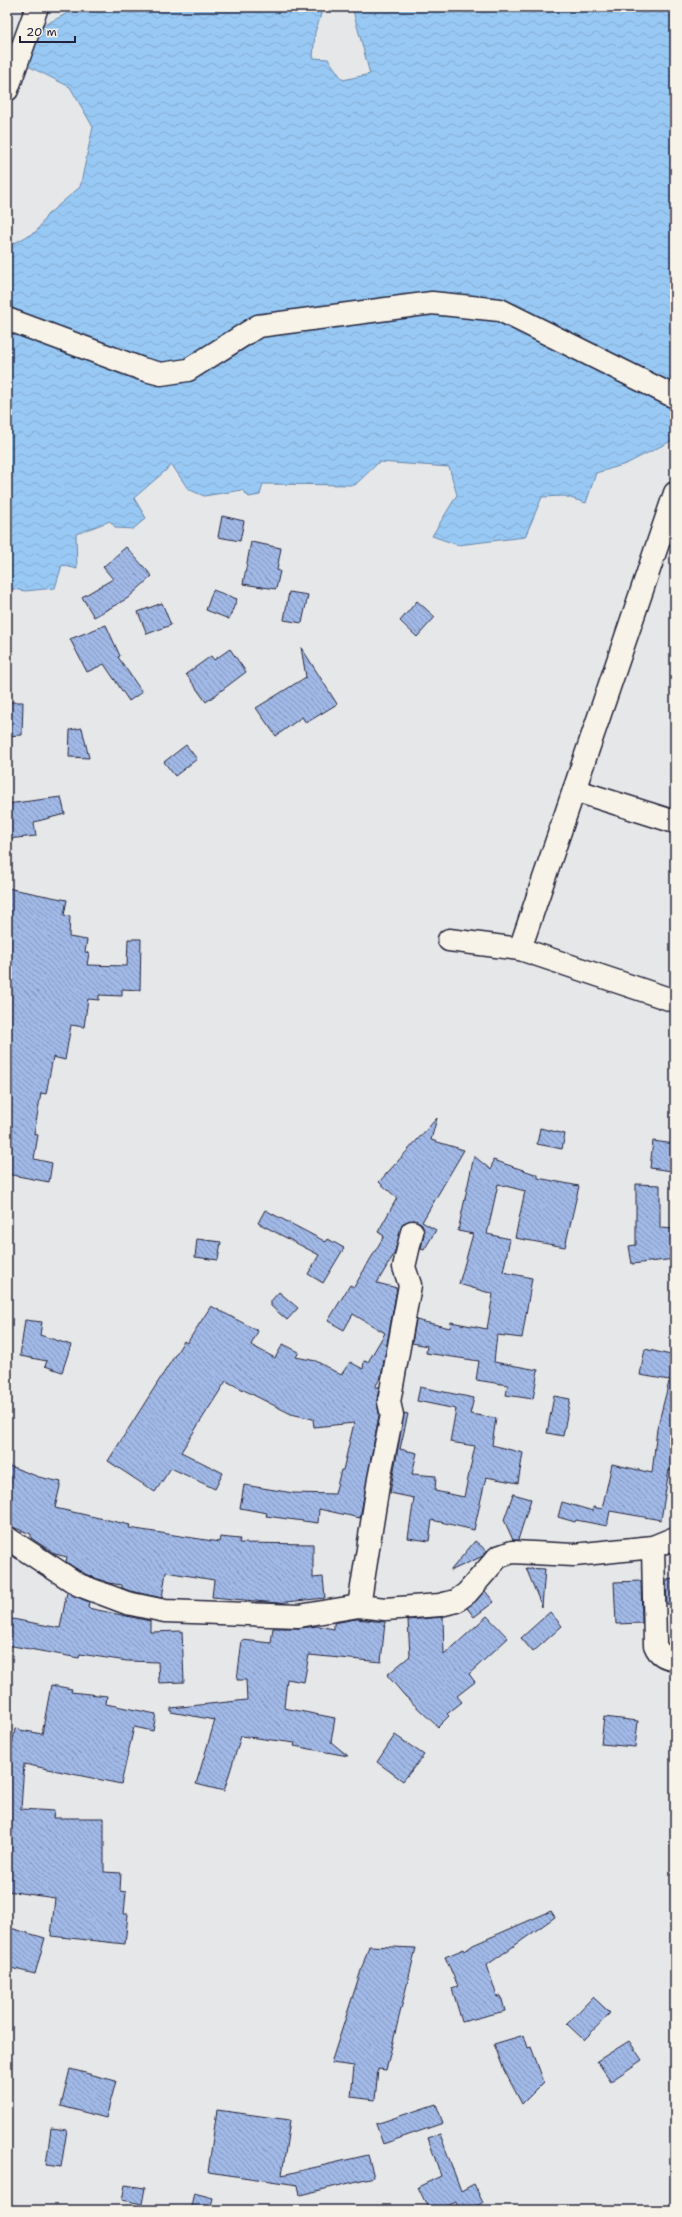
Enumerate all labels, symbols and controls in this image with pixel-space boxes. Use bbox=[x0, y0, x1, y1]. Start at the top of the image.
scale bar bbox=[20, 18, 75, 44]
text: 20 m bbox=[26, 24, 57, 40]

